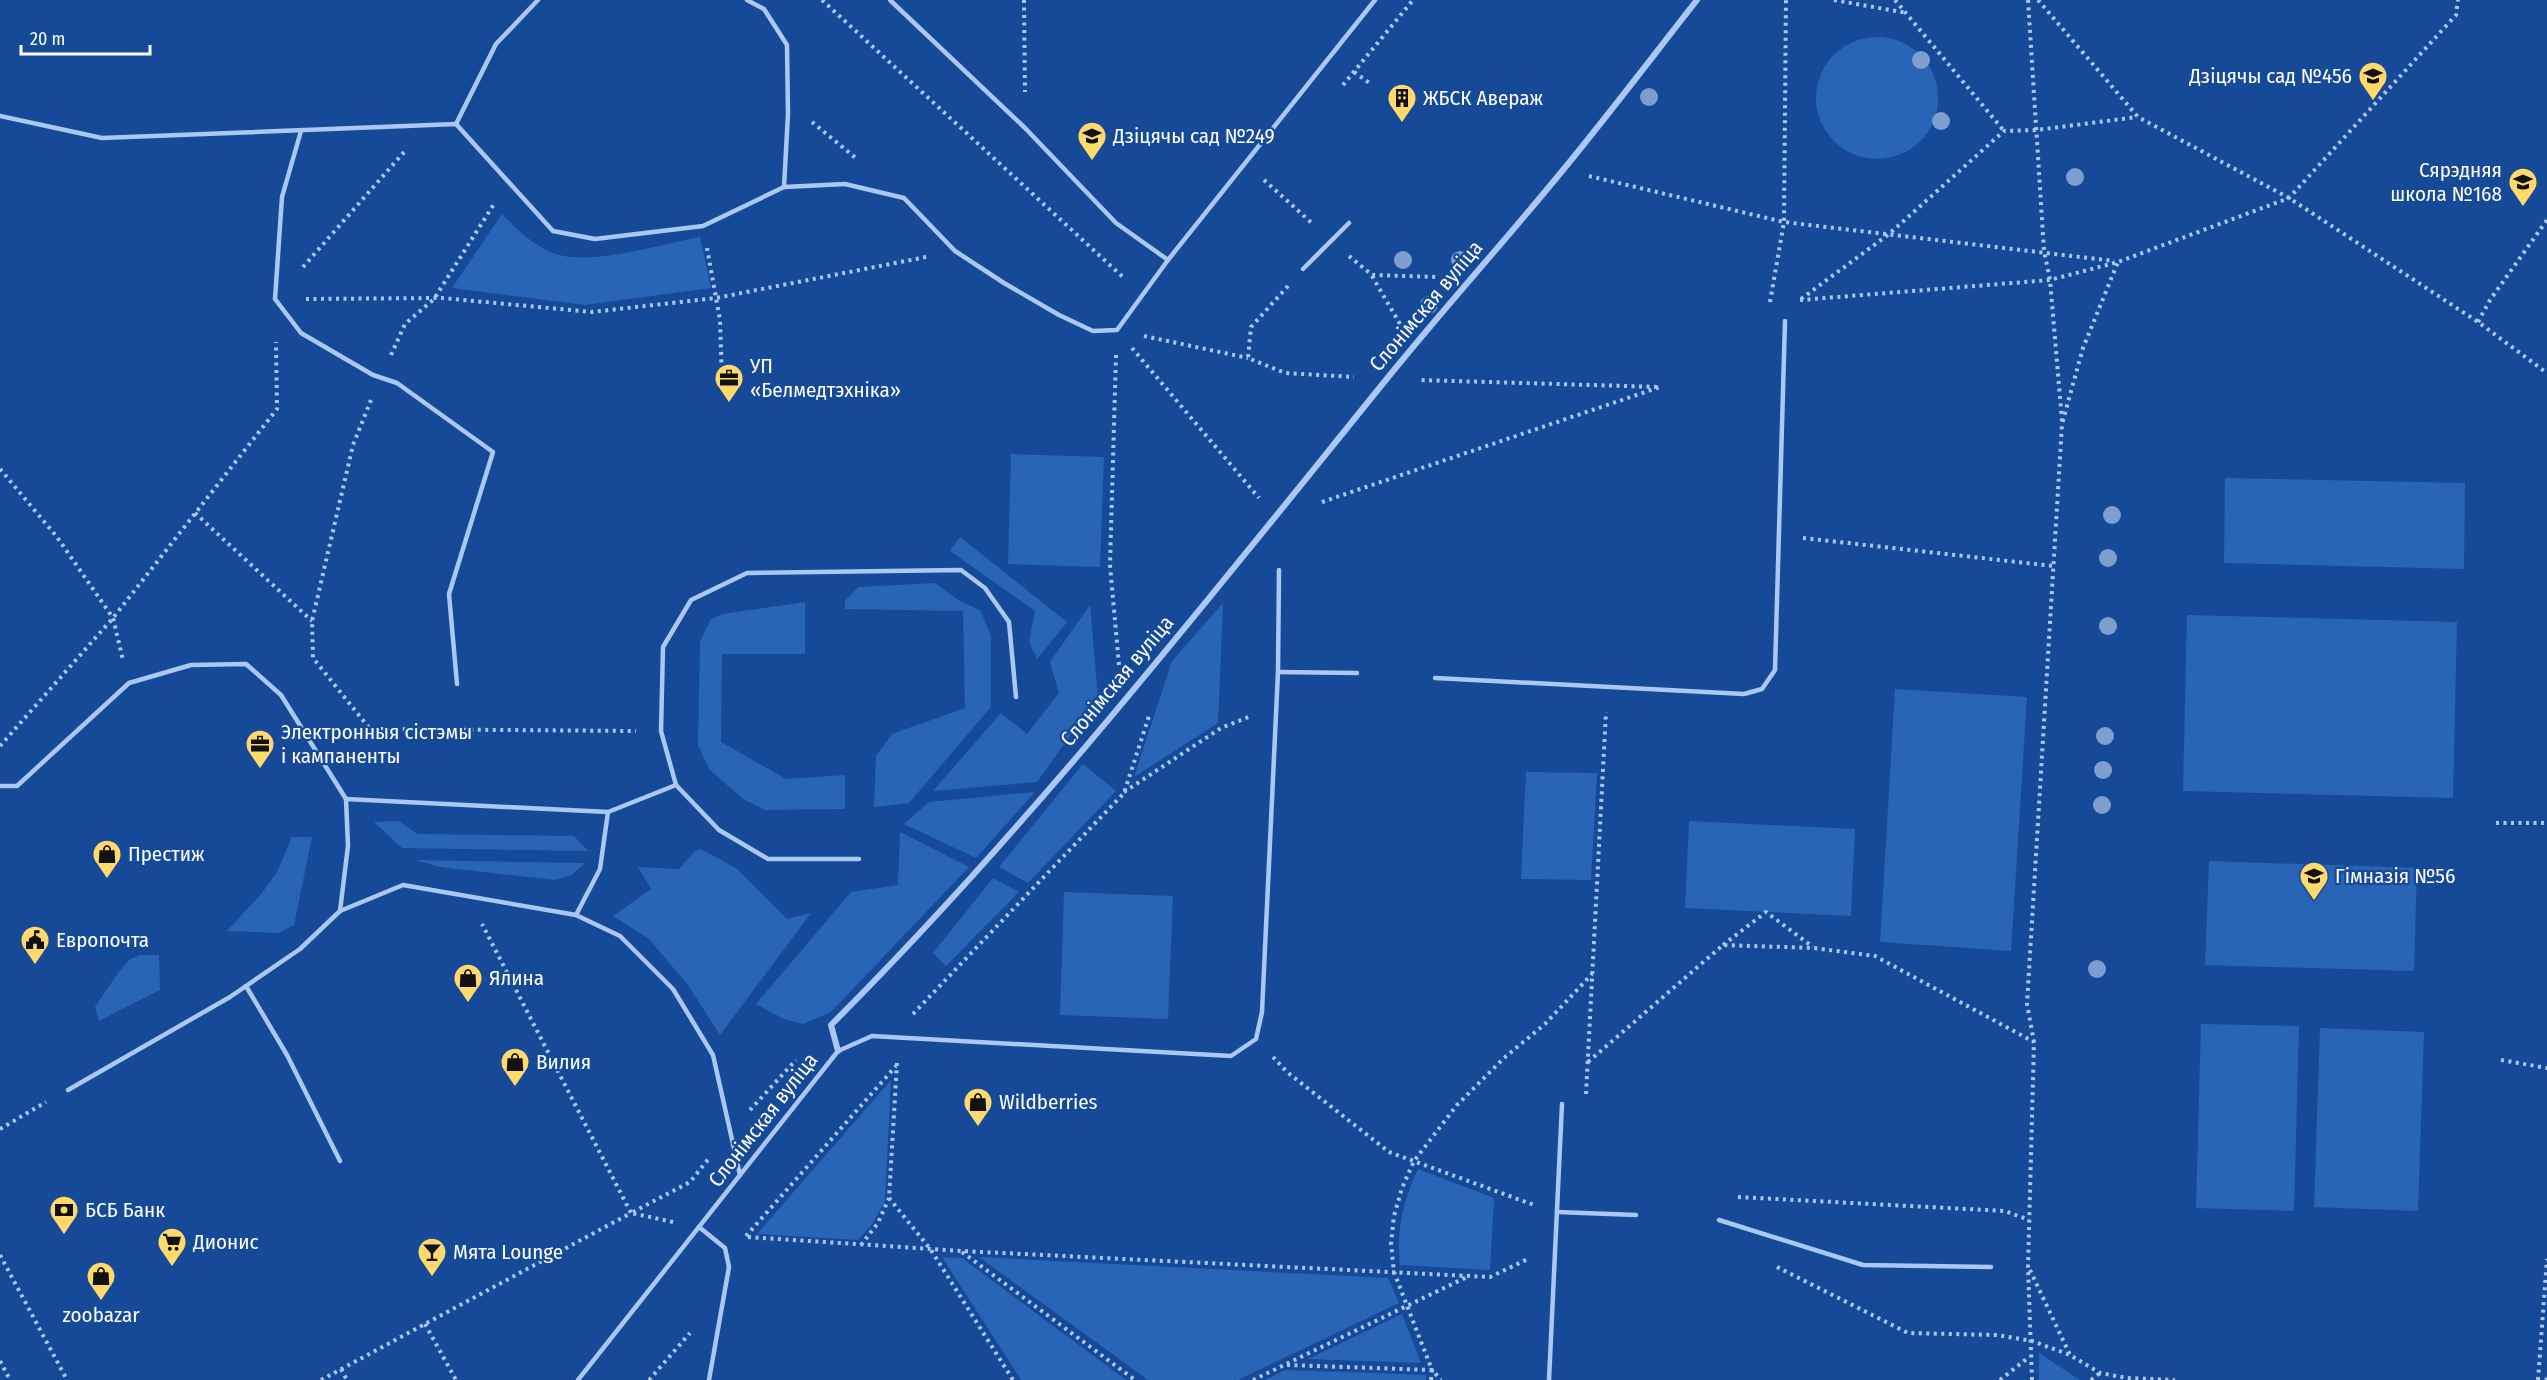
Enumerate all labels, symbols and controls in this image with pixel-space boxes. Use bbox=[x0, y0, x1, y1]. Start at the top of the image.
scale bar bbox=[21, 18, 150, 56]
text: 20 m bbox=[30, 28, 65, 50]
school or university icon: Дзіцячы сад №456 bbox=[2357, 60, 2389, 102]
place label: Дзіцячы сад №456 bbox=[2188, 63, 2352, 89]
building icon: ЖБСК Авераж bbox=[1386, 82, 1418, 124]
place label: ЖБСК Авераж bbox=[1423, 85, 1544, 111]
school or university icon: Дзіцячы сад №249 bbox=[1076, 120, 1108, 162]
place label: Дзіцячы сад №249 bbox=[1112, 123, 1275, 149]
place label: Сярэдняя школа №168 bbox=[2390, 157, 2502, 207]
school or university icon: Сярэдняя школа №168 bbox=[2507, 166, 2539, 208]
street label: Слонімская вуліца bbox=[1364, 235, 1488, 377]
place label: УП «Белмедтэхніка» bbox=[749, 353, 901, 403]
office icon: УП «Белмедтэхніка» bbox=[713, 362, 745, 404]
street label: Слонімская вуліца bbox=[1055, 610, 1179, 752]
place label: Электронныя сістэмы і кампаненты bbox=[281, 719, 472, 769]
office icon: Электронныя сістэмы і кампаненты bbox=[244, 728, 276, 770]
shop icon: Престиж bbox=[91, 838, 123, 880]
place label: Престиж bbox=[128, 841, 205, 867]
school or university icon: Гімназія №56 bbox=[2298, 860, 2330, 902]
place label: Гімназія №56 bbox=[2335, 863, 2455, 889]
public building icon: Европочта bbox=[19, 924, 51, 966]
place label: Европочта bbox=[56, 927, 149, 953]
shop icon: Ялина bbox=[452, 962, 484, 1004]
place label: Ялина bbox=[489, 965, 544, 991]
shop icon: Вилия bbox=[499, 1046, 531, 1088]
street label: Слонімская вуліца bbox=[703, 1048, 823, 1192]
place label: Вилия bbox=[536, 1049, 591, 1075]
shop icon: Wildberries bbox=[962, 1086, 994, 1128]
place label: Wildberries bbox=[999, 1089, 1098, 1115]
bank icon: БСБ Банк bbox=[48, 1194, 80, 1236]
place label: БСБ Банк bbox=[85, 1197, 165, 1223]
supermarket icon: Дионис bbox=[156, 1226, 188, 1268]
place label: Дионис bbox=[192, 1229, 258, 1255]
bar icon: Мята Lounge bbox=[416, 1236, 448, 1278]
place label: Мята Lounge bbox=[453, 1239, 563, 1265]
shop icon: zoobazar bbox=[85, 1260, 117, 1302]
place label: zoobazar bbox=[62, 1302, 140, 1328]

